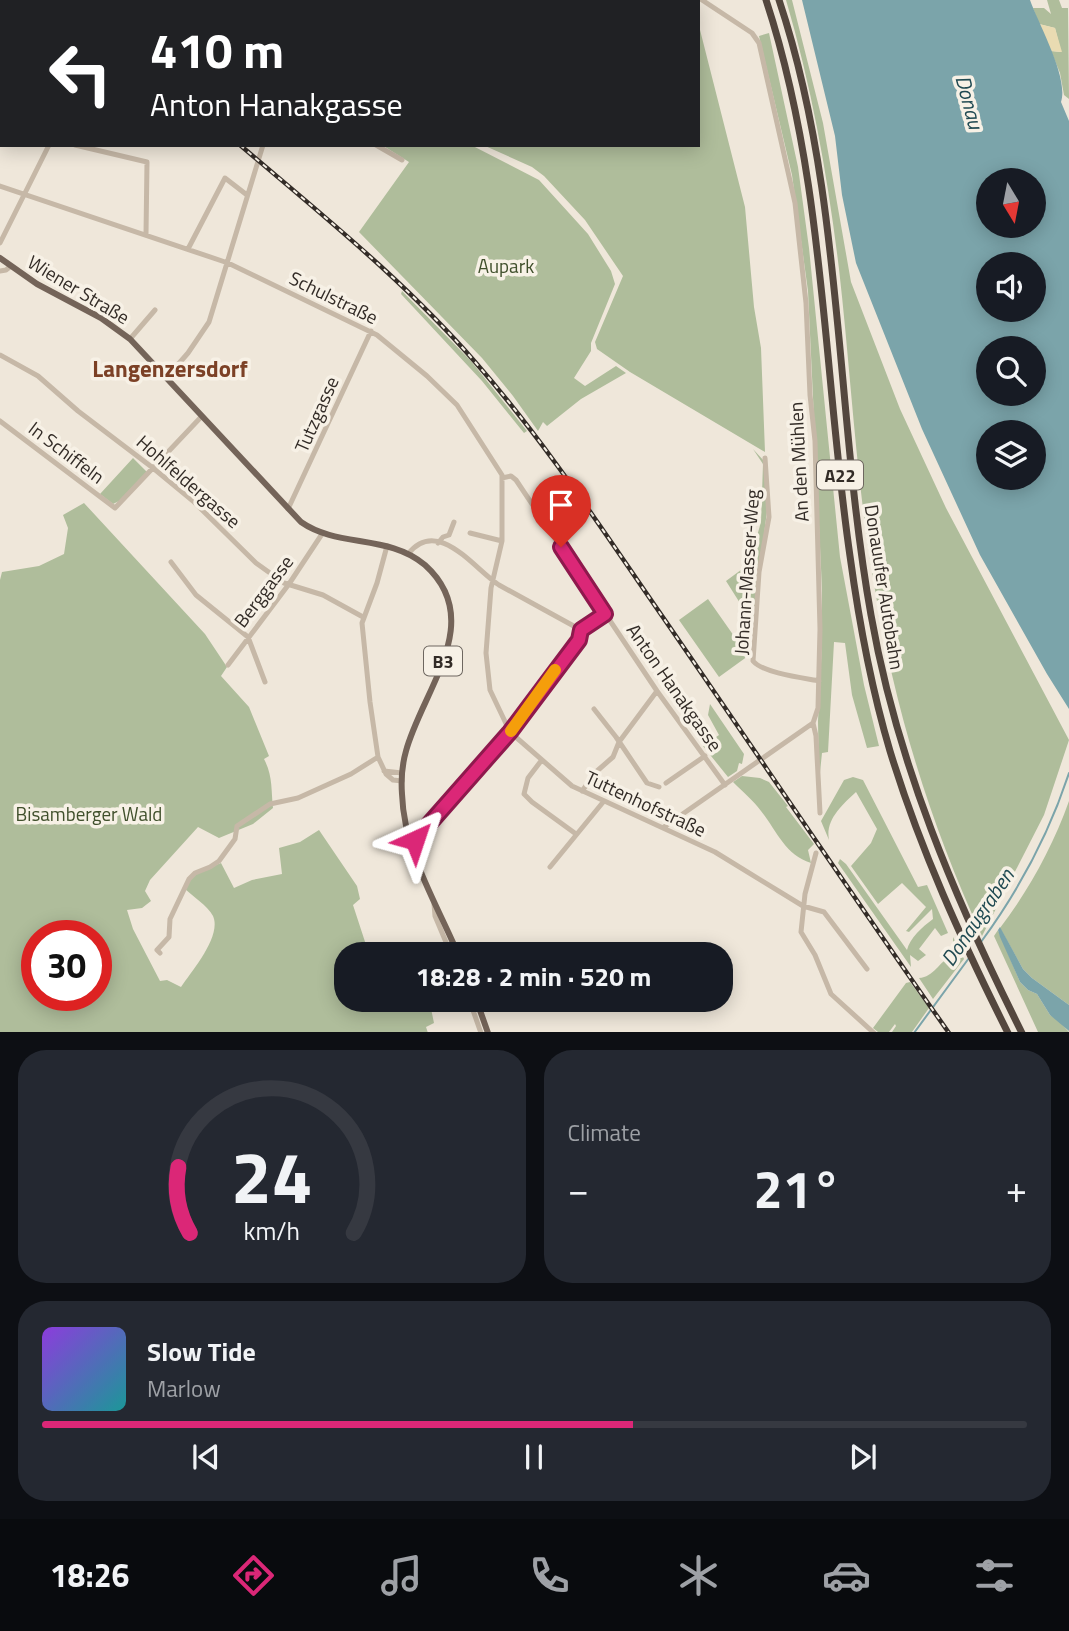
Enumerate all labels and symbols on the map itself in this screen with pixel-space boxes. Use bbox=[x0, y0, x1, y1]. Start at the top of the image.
water label: Donau bbox=[947, 72, 993, 134]
north arrow bbox=[976, 168, 1046, 238]
street label: Wiener Straße bbox=[22, 247, 136, 331]
park label: Aupark bbox=[478, 251, 534, 280]
street label: Schulstraße bbox=[285, 263, 383, 331]
district label: Langenzersdorf bbox=[92, 351, 248, 386]
street label: Tutzgasse bbox=[286, 371, 346, 457]
street label: An den Mühlen bbox=[780, 401, 816, 523]
street label: In Schiffeln bbox=[23, 414, 111, 490]
street label: Hohlfeldergasse bbox=[130, 427, 248, 535]
road number: A22 bbox=[817, 461, 863, 490]
pin bbox=[531, 475, 591, 547]
street label: Johann-Masser-Weg bbox=[726, 488, 766, 656]
street label: Donauufer Autobahn bbox=[858, 502, 912, 672]
street label: Berggasse bbox=[226, 549, 300, 633]
street label: Anton Hanakgasse bbox=[620, 617, 730, 757]
road number: B3 bbox=[424, 646, 462, 676]
street label: Tuttenhofstraße bbox=[581, 762, 711, 844]
park label: Bisamberger Wald bbox=[16, 799, 162, 828]
position arrow bbox=[378, 803, 452, 877]
water label: Donaugraben bbox=[932, 861, 1022, 972]
speed limit sign: 30 bbox=[21, 920, 112, 1011]

